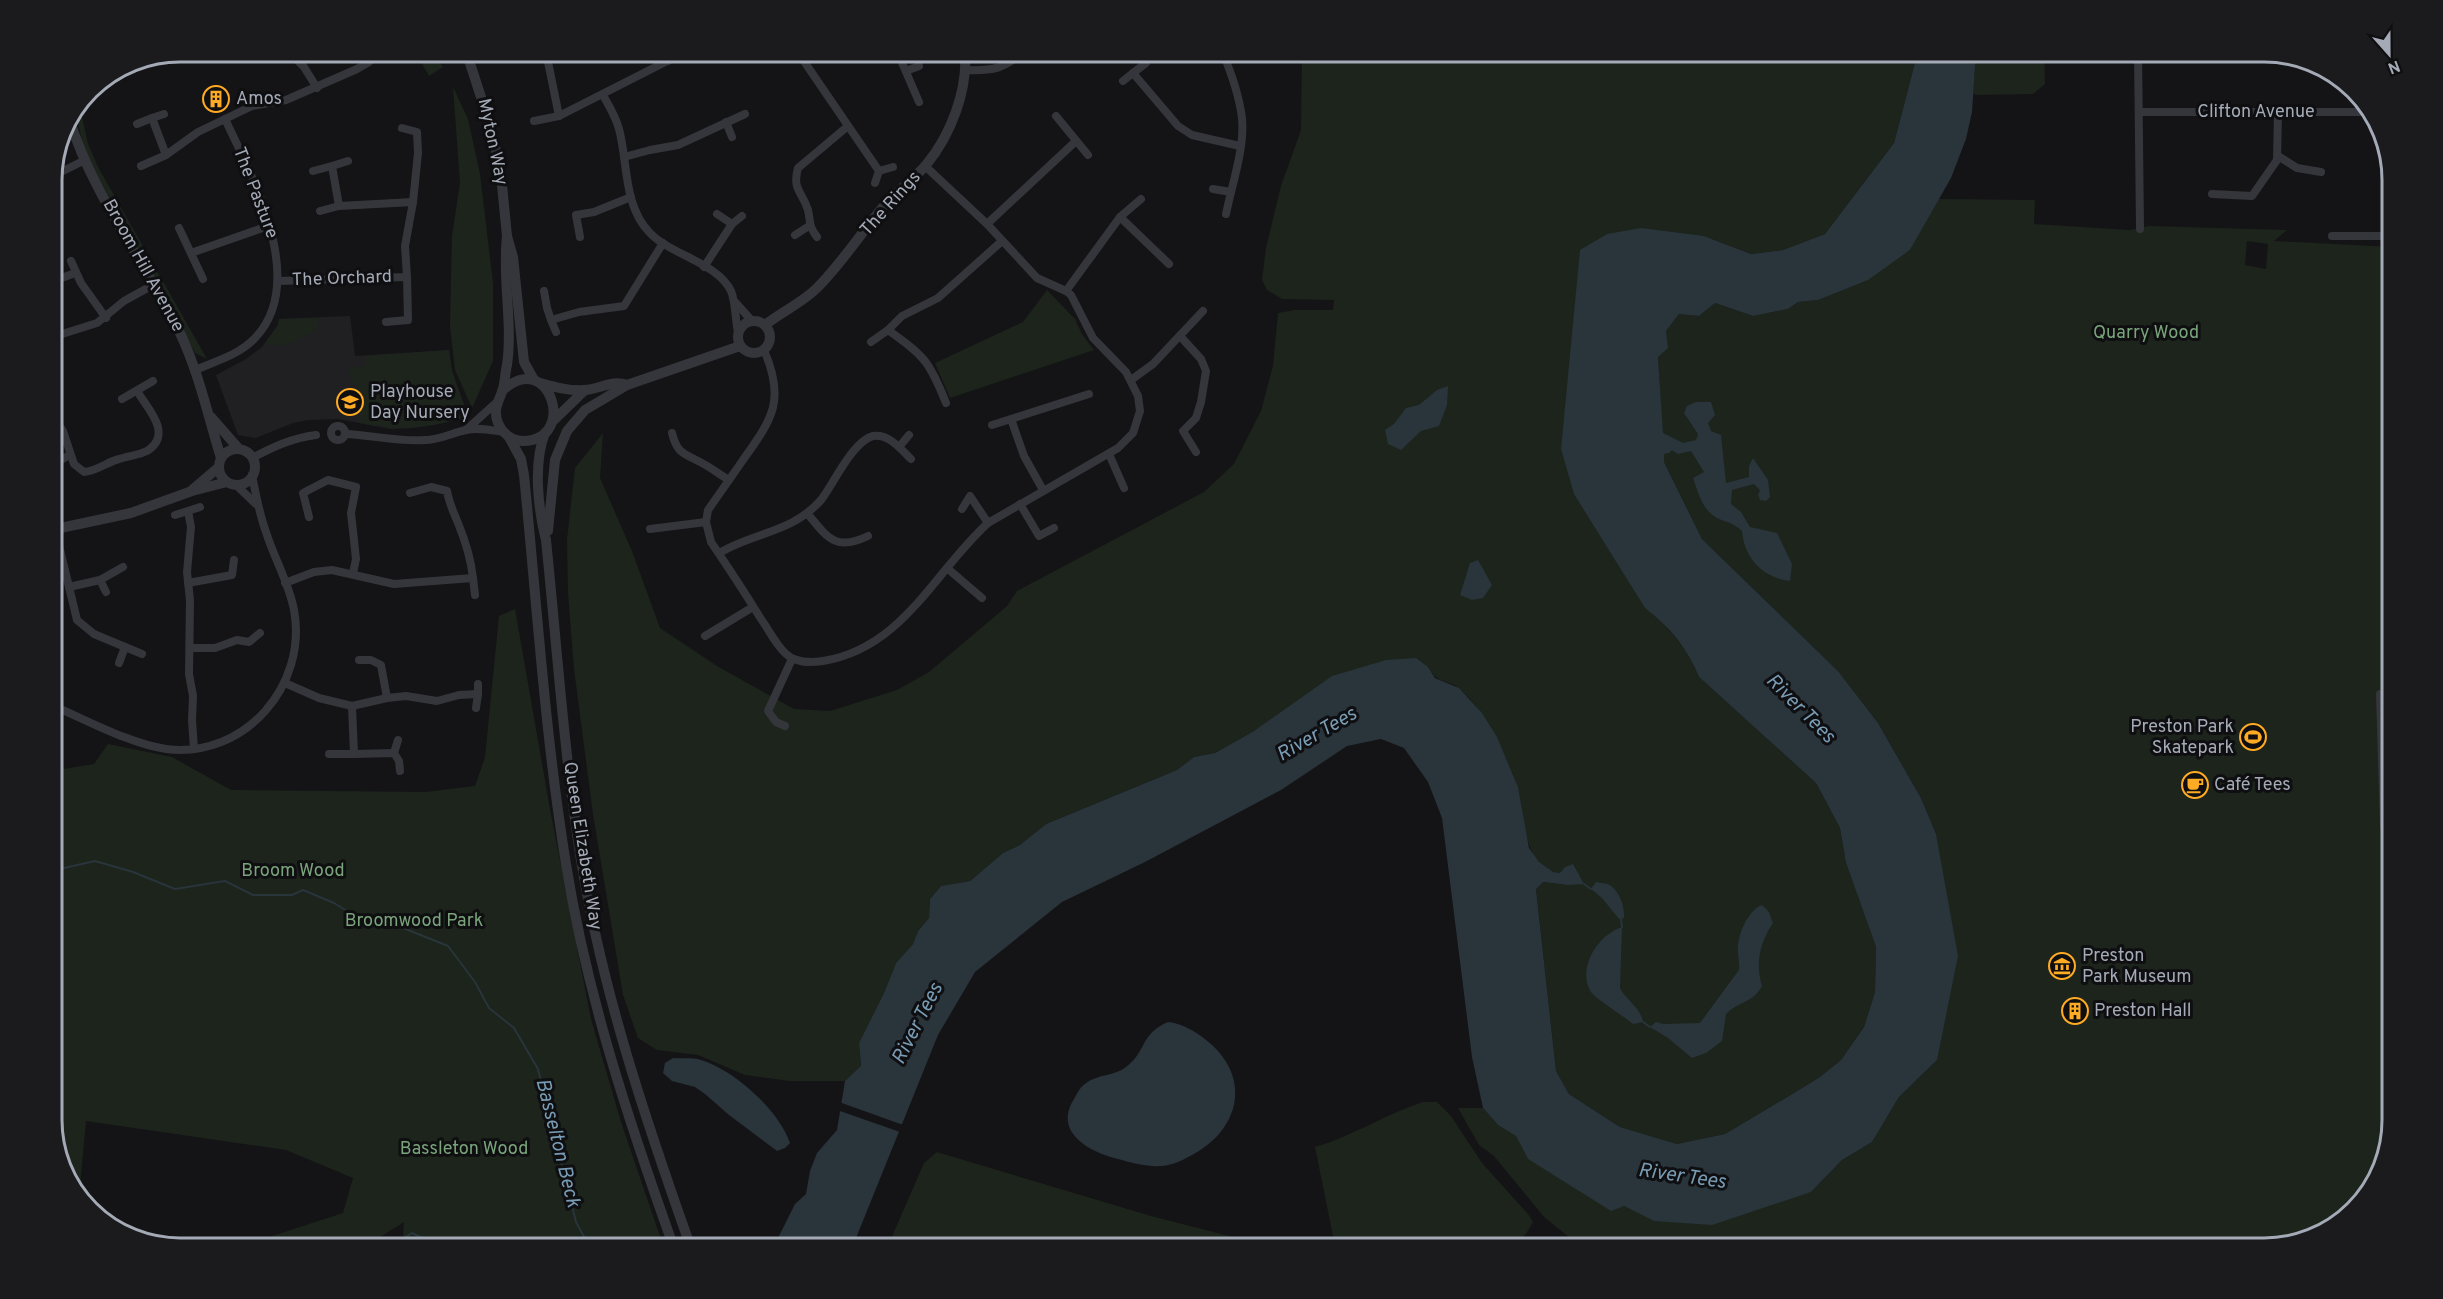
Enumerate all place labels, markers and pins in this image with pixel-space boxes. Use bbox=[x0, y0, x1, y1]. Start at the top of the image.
building icon: Amos bbox=[201, 84, 231, 114]
place label: Amos bbox=[236, 88, 282, 111]
place label: Playhouse Day Nursery bbox=[370, 381, 470, 425]
school or university icon: Playhouse Day Nursery bbox=[335, 387, 365, 417]
place label: Preston Park Skatepark bbox=[2130, 716, 2234, 760]
sports icon: Preston Park Skatepark bbox=[2238, 722, 2268, 752]
cafe icon: Café Tees bbox=[2180, 770, 2210, 800]
place label: Café Tees bbox=[2214, 774, 2291, 797]
place label: Preston Park Museum bbox=[2082, 945, 2191, 989]
museum icon: Preston Park Museum bbox=[2047, 951, 2077, 981]
building icon: Preston Hall bbox=[2060, 996, 2090, 1026]
place label: Preston Hall bbox=[2094, 1000, 2192, 1023]

